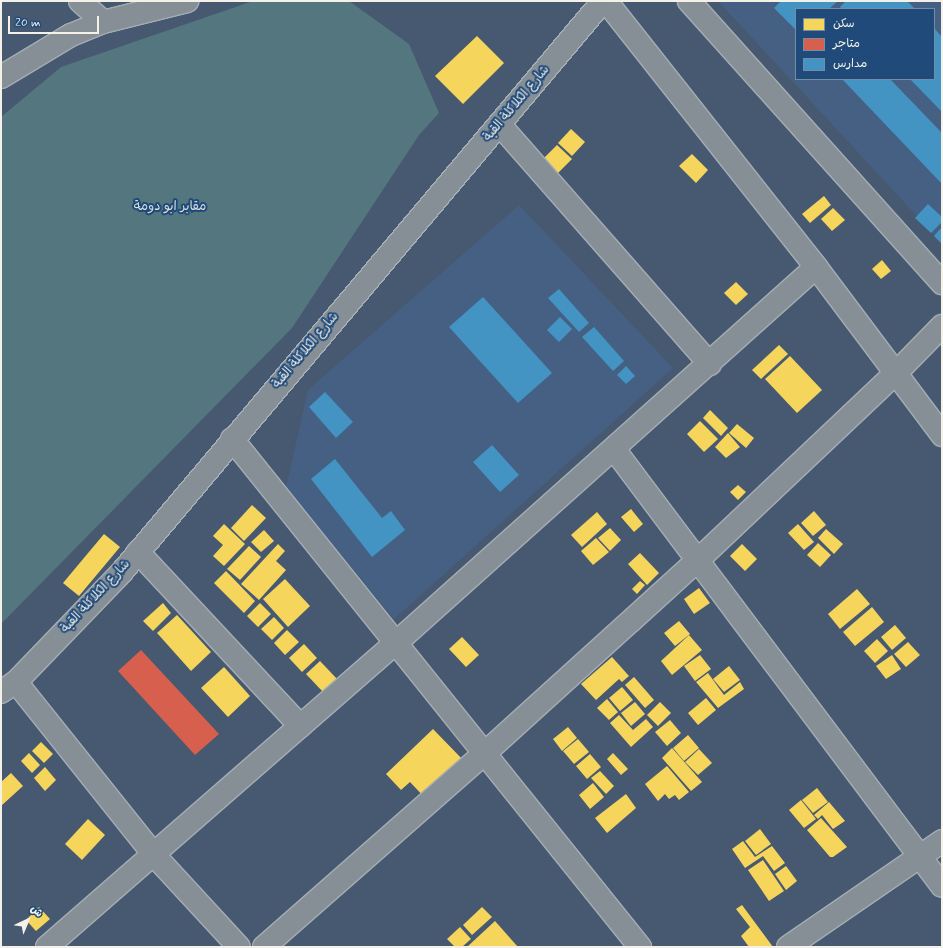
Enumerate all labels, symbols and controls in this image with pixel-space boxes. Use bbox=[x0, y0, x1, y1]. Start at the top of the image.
scale bar bbox=[10, 8, 101, 34]
legend bbox=[795, 8, 935, 80]
text: 20 m bbox=[15, 15, 41, 31]
text: سكن bbox=[833, 16, 855, 32]
text: متاجر bbox=[833, 36, 860, 52]
text: مدارس bbox=[833, 56, 867, 72]
street label: شارع الكلاكلة القبة bbox=[481, 63, 553, 145]
park label: مقابر ابو دومة bbox=[134, 199, 206, 215]
street label: شارع الكلاكلة القبة bbox=[270, 310, 342, 392]
street label: شارع الكلاكلة القبة bbox=[58, 557, 134, 637]
north arrow bbox=[8, 900, 48, 940]
text: ش bbox=[27, 902, 46, 921]

